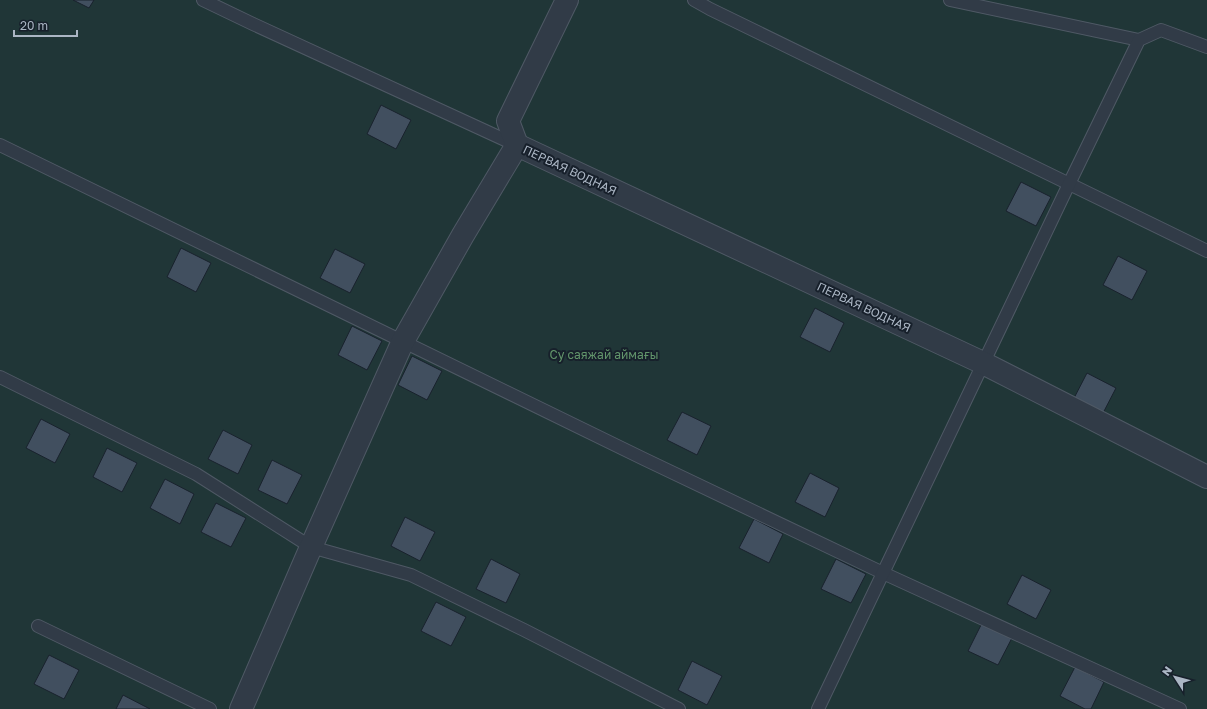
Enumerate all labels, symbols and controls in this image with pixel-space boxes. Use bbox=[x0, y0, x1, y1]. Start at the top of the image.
scale bar bbox=[14, 12, 77, 38]
text: 20 m bbox=[20, 18, 48, 33]
street label: ПЕРВАЯ ВОДНАЯ bbox=[521, 142, 619, 198]
street label: ПЕРВАЯ ВОДНАЯ bbox=[815, 279, 913, 335]
park label: Су саяжай аймағы bbox=[550, 347, 658, 362]
north arrow bbox=[1155, 657, 1195, 697]
text: N bbox=[1159, 664, 1174, 678]

